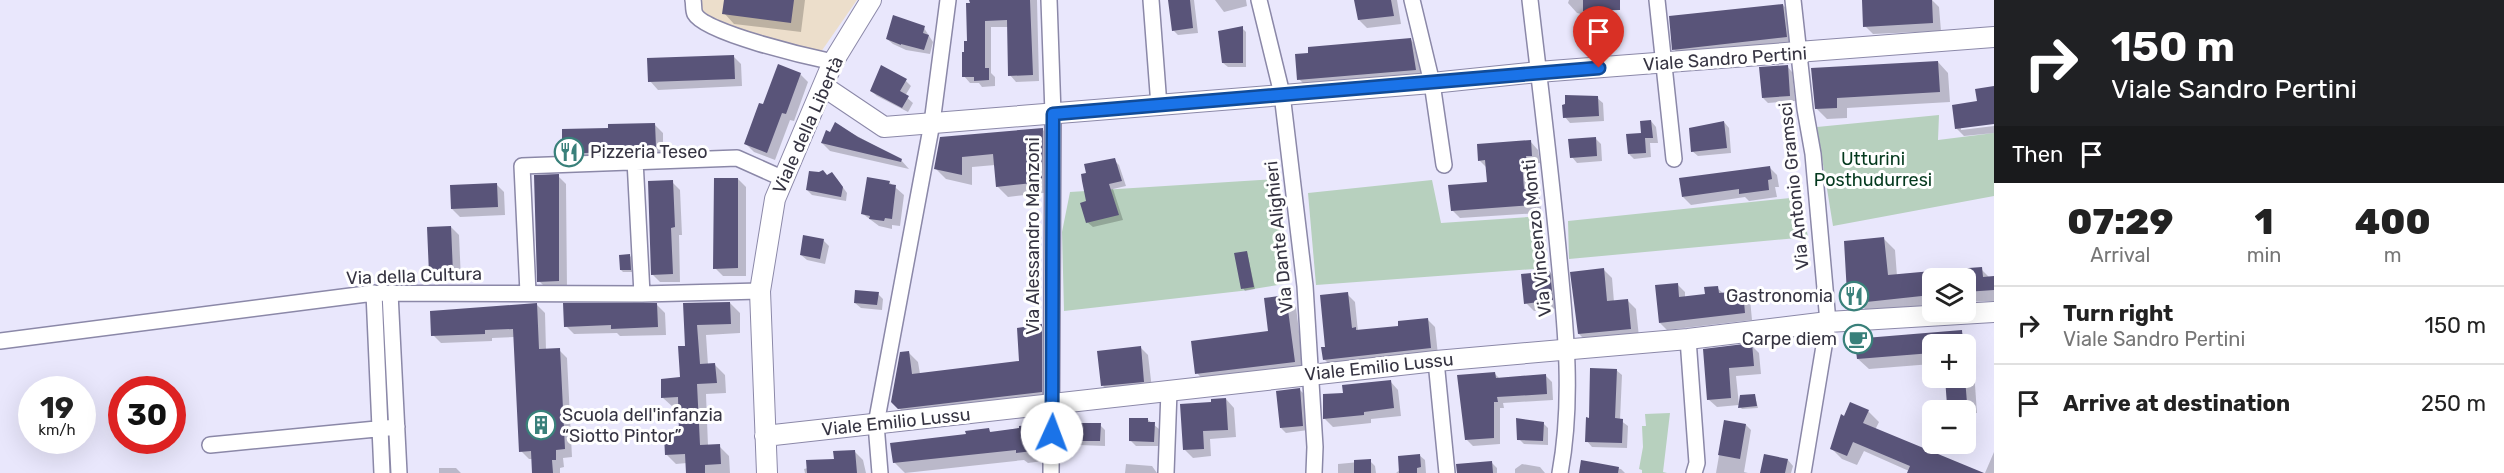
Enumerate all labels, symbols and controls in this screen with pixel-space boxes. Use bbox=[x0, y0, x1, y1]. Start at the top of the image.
pin bbox=[1573, 6, 1624, 68]
icon: arrive bbox=[1582, 15, 1615, 48]
text: 150 m bbox=[2111, 22, 2235, 72]
icon: right bbox=[2012, 24, 2090, 102]
street label: Viale Sandro Pertini bbox=[1642, 42, 1808, 76]
street label: Viale della Libertà bbox=[768, 53, 848, 197]
text: Viale Sandro Pertini bbox=[2111, 73, 2357, 105]
street label: Via Antonio Gramsci bbox=[1774, 101, 1814, 271]
restaurant icon: Pizzeria Teseo bbox=[553, 136, 585, 168]
street label: Via Alessandro Manzoni bbox=[1022, 137, 1044, 335]
icon: arrive bbox=[2075, 138, 2108, 171]
place label: Pizzeria Teseo bbox=[590, 141, 708, 163]
text: Then bbox=[2012, 141, 2063, 168]
park label: Utturini Posthudurresi bbox=[1814, 148, 1932, 191]
street label: Via Vincenzo Monti bbox=[1518, 158, 1556, 318]
street label: Via Dante Alighieri bbox=[1260, 160, 1298, 314]
text: 07:29 bbox=[2067, 200, 2173, 243]
text: 1 bbox=[2255, 200, 2274, 243]
text: 400 bbox=[2355, 200, 2431, 243]
text: Arrival bbox=[2090, 243, 2150, 267]
text: min bbox=[2247, 243, 2281, 267]
text: m bbox=[2384, 243, 2402, 267]
street label: Via della Cultura bbox=[346, 263, 482, 289]
map controls bbox=[1922, 268, 1976, 454]
button: layers bbox=[1922, 268, 1976, 322]
restaurant icon: Gastronomia bbox=[1838, 280, 1870, 312]
place label: Gastronomia bbox=[1726, 285, 1833, 307]
text: Turn right bbox=[2063, 300, 2173, 327]
icon: right bbox=[2012, 309, 2045, 342]
text: 150 m bbox=[2425, 312, 2486, 339]
cafe icon: Carpe diem bbox=[1842, 323, 1874, 355]
text: Viale Sandro Pertini bbox=[2063, 327, 2245, 351]
place label: Carpe diem bbox=[1742, 328, 1837, 350]
button: + bbox=[1922, 334, 1976, 388]
street label: Viale Emilio Lussu bbox=[1304, 348, 1454, 386]
speed limit sign: 30 bbox=[108, 376, 186, 454]
icon: arrive bbox=[2012, 387, 2045, 420]
text: 19 bbox=[40, 390, 74, 426]
text: Arrive at destination bbox=[2063, 390, 2290, 417]
text: 250 m bbox=[2421, 390, 2486, 417]
button: − bbox=[1922, 400, 1976, 454]
position arrow bbox=[1020, 401, 1084, 465]
street label: Viale Emilio Lussu bbox=[821, 403, 971, 441]
place label: Scuola dell'infanzia “Siotto Pintor” bbox=[562, 404, 723, 447]
building icon: Scuola dell'infanzia “Siotto Pintor” bbox=[525, 409, 557, 441]
text: km/h bbox=[38, 421, 76, 439]

